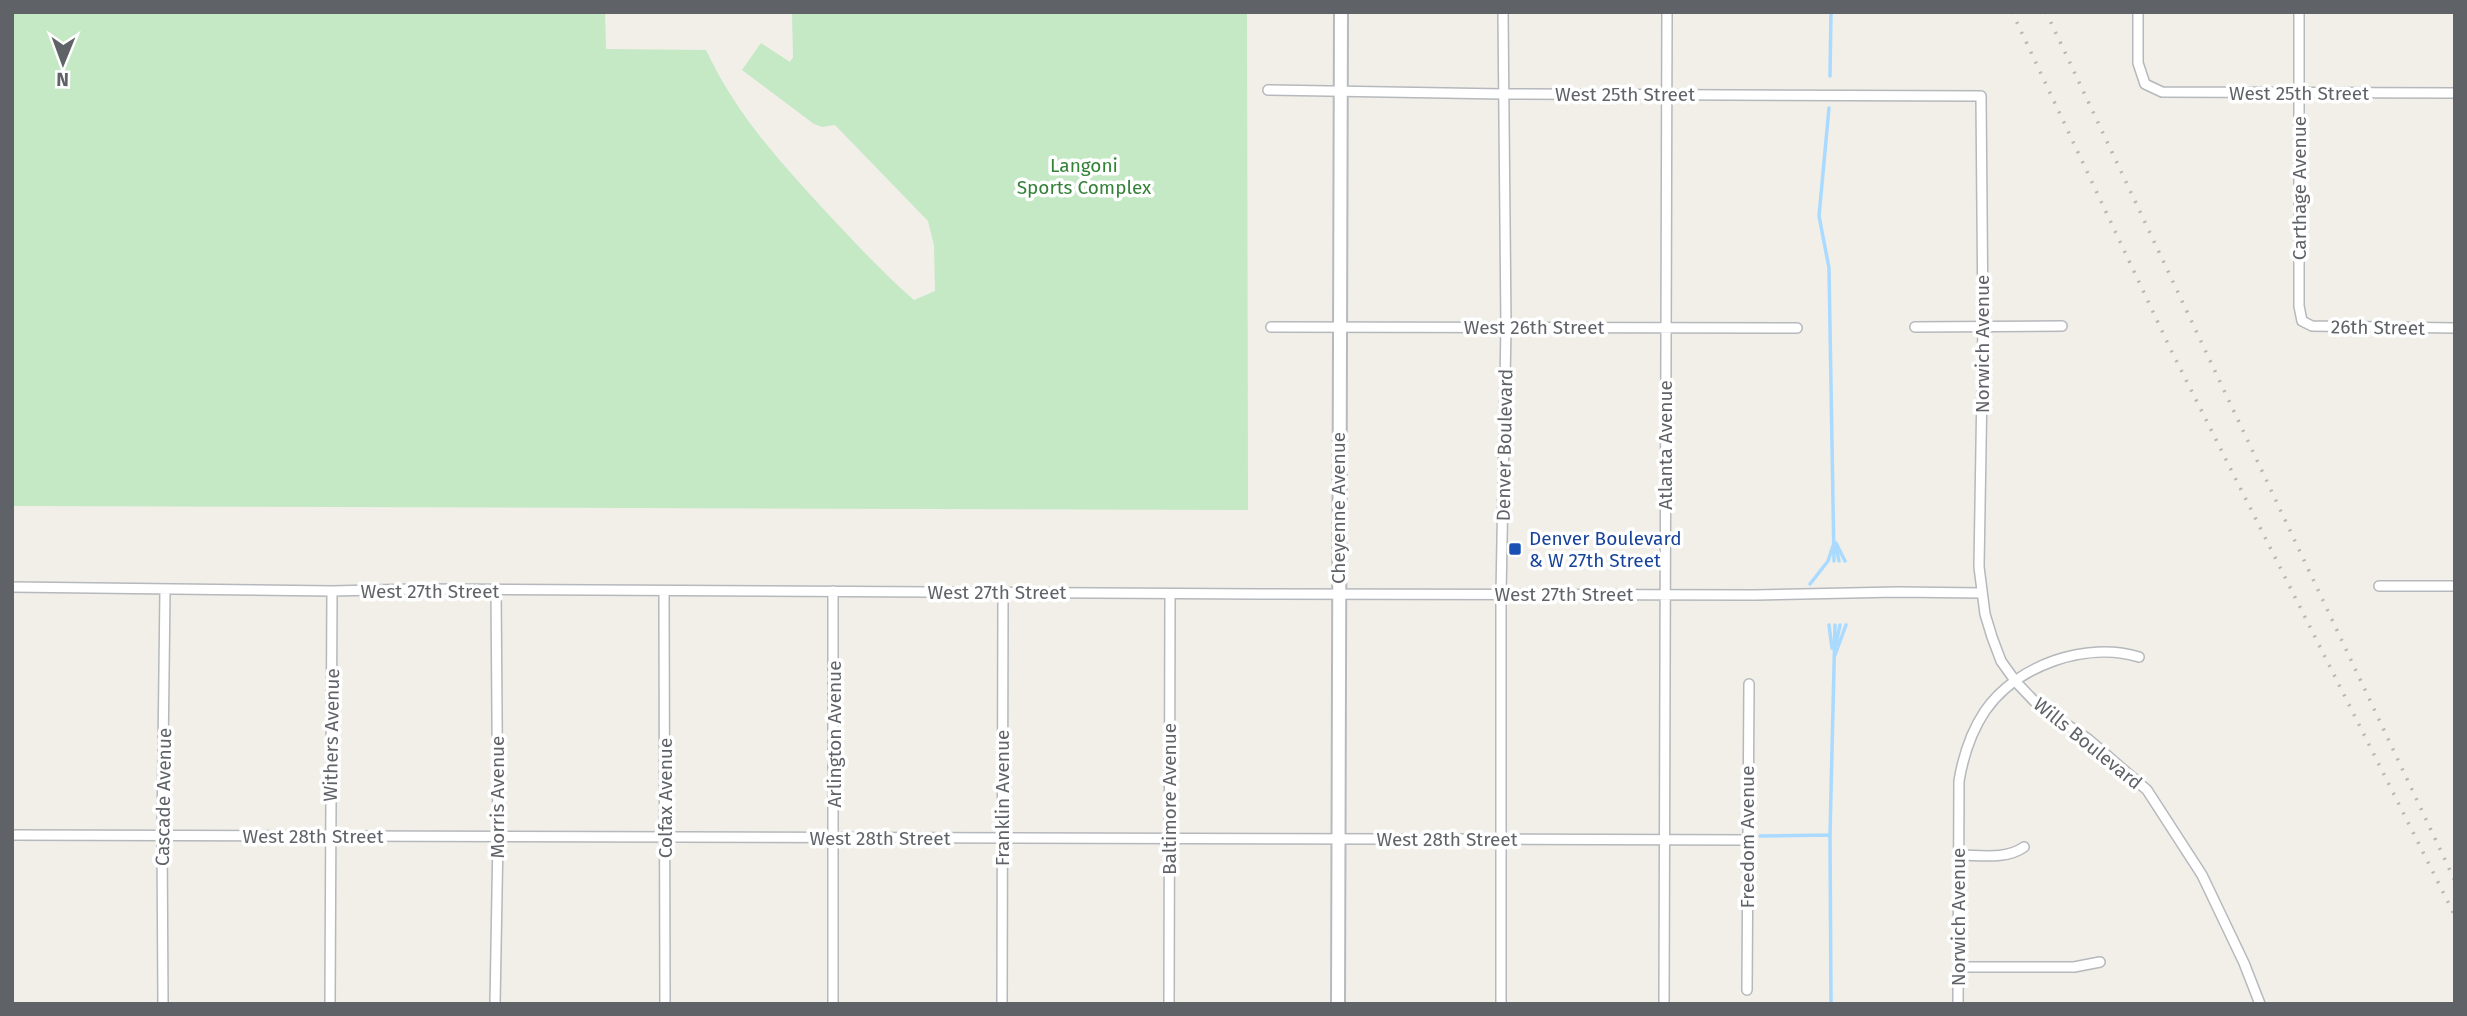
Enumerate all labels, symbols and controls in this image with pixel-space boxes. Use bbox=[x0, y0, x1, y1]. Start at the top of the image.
north arrow bbox=[28, 28, 98, 98]
text: N bbox=[56, 68, 69, 91]
street label: West 25th Street bbox=[2229, 82, 2369, 105]
street label: West 25th Street bbox=[1555, 83, 1695, 106]
street label: Carthage Avenue bbox=[2288, 116, 2311, 260]
park label: Langoni Sports Complex bbox=[1017, 154, 1152, 199]
street label: Norwich Avenue bbox=[1971, 275, 1994, 413]
street label: 26th Street bbox=[2331, 315, 2425, 340]
street label: West 26th Street bbox=[1464, 316, 1605, 339]
street label: Denver Boulevard bbox=[1492, 369, 1517, 521]
street label: Atlanta Avenue bbox=[1654, 380, 1677, 510]
street label: Cheyenne Avenue bbox=[1327, 432, 1350, 584]
place label: Denver Boulevard & W 27th Street bbox=[1529, 527, 1682, 572]
marker: Denver Boulevard & W 27th Street bbox=[1507, 541, 1523, 557]
street label: West 27th Street bbox=[361, 580, 500, 603]
street label: West 27th Street bbox=[928, 581, 1067, 604]
street label: West 27th Street bbox=[1495, 583, 1634, 606]
street label: Arlington Avenue bbox=[823, 660, 846, 808]
street label: Withers Avenue bbox=[319, 668, 344, 802]
street label: Wills Boulevard bbox=[2029, 693, 2147, 794]
street label: Baltimore Avenue bbox=[1158, 723, 1181, 875]
street label: Cascade Avenue bbox=[151, 728, 176, 866]
street label: Franklin Avenue bbox=[991, 730, 1014, 866]
street label: Morris Avenue bbox=[486, 736, 509, 858]
street label: Colfax Avenue bbox=[654, 738, 677, 858]
street label: Freedom Avenue bbox=[1736, 766, 1759, 908]
street label: West 28th Street bbox=[242, 825, 384, 848]
street label: West 28th Street bbox=[809, 827, 951, 850]
street label: West 28th Street bbox=[1376, 828, 1518, 851]
street label: Norwich Avenue bbox=[1947, 848, 1970, 986]

